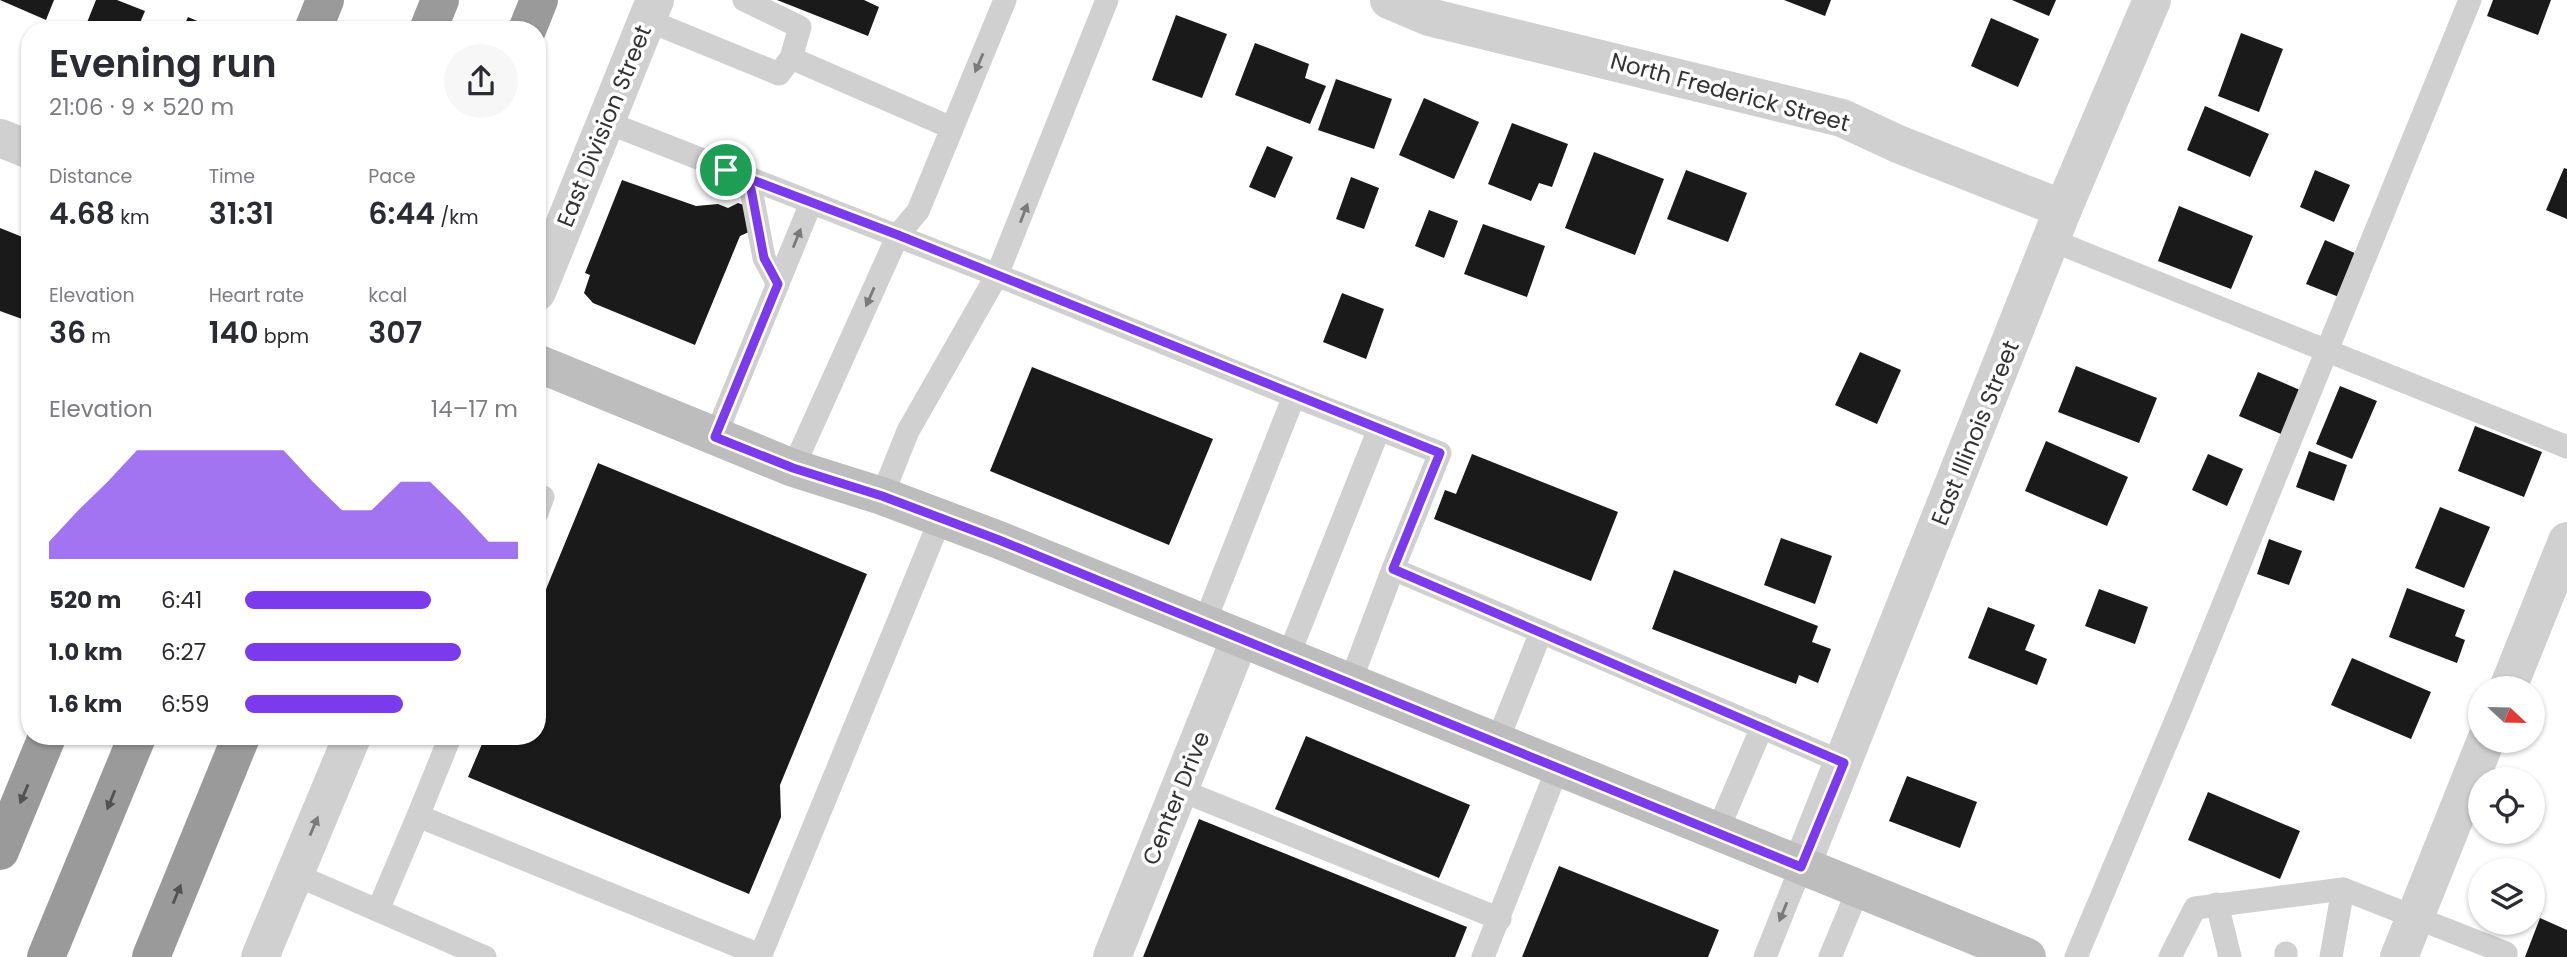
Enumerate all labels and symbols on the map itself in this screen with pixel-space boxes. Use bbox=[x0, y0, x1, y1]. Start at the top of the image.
street label: East Division Street bbox=[549, 20, 659, 232]
street label: North Frederick Street bbox=[1607, 45, 1853, 139]
one-way arrow bbox=[973, 53, 985, 73]
pin bbox=[696, 140, 756, 200]
one-way arrow bbox=[1018, 202, 1029, 223]
one-way arrow bbox=[791, 228, 803, 248]
one-way arrow bbox=[864, 287, 876, 307]
street label: East Illinois Street bbox=[1923, 336, 2027, 530]
north arrow bbox=[2468, 676, 2544, 752]
street label: Center Drive bbox=[1135, 726, 1217, 870]
one-way arrow bbox=[18, 784, 29, 805]
one-way arrow bbox=[106, 790, 117, 811]
one-way arrow bbox=[309, 815, 320, 836]
one-way arrow bbox=[172, 883, 183, 904]
one-way arrow bbox=[1777, 902, 1789, 922]

